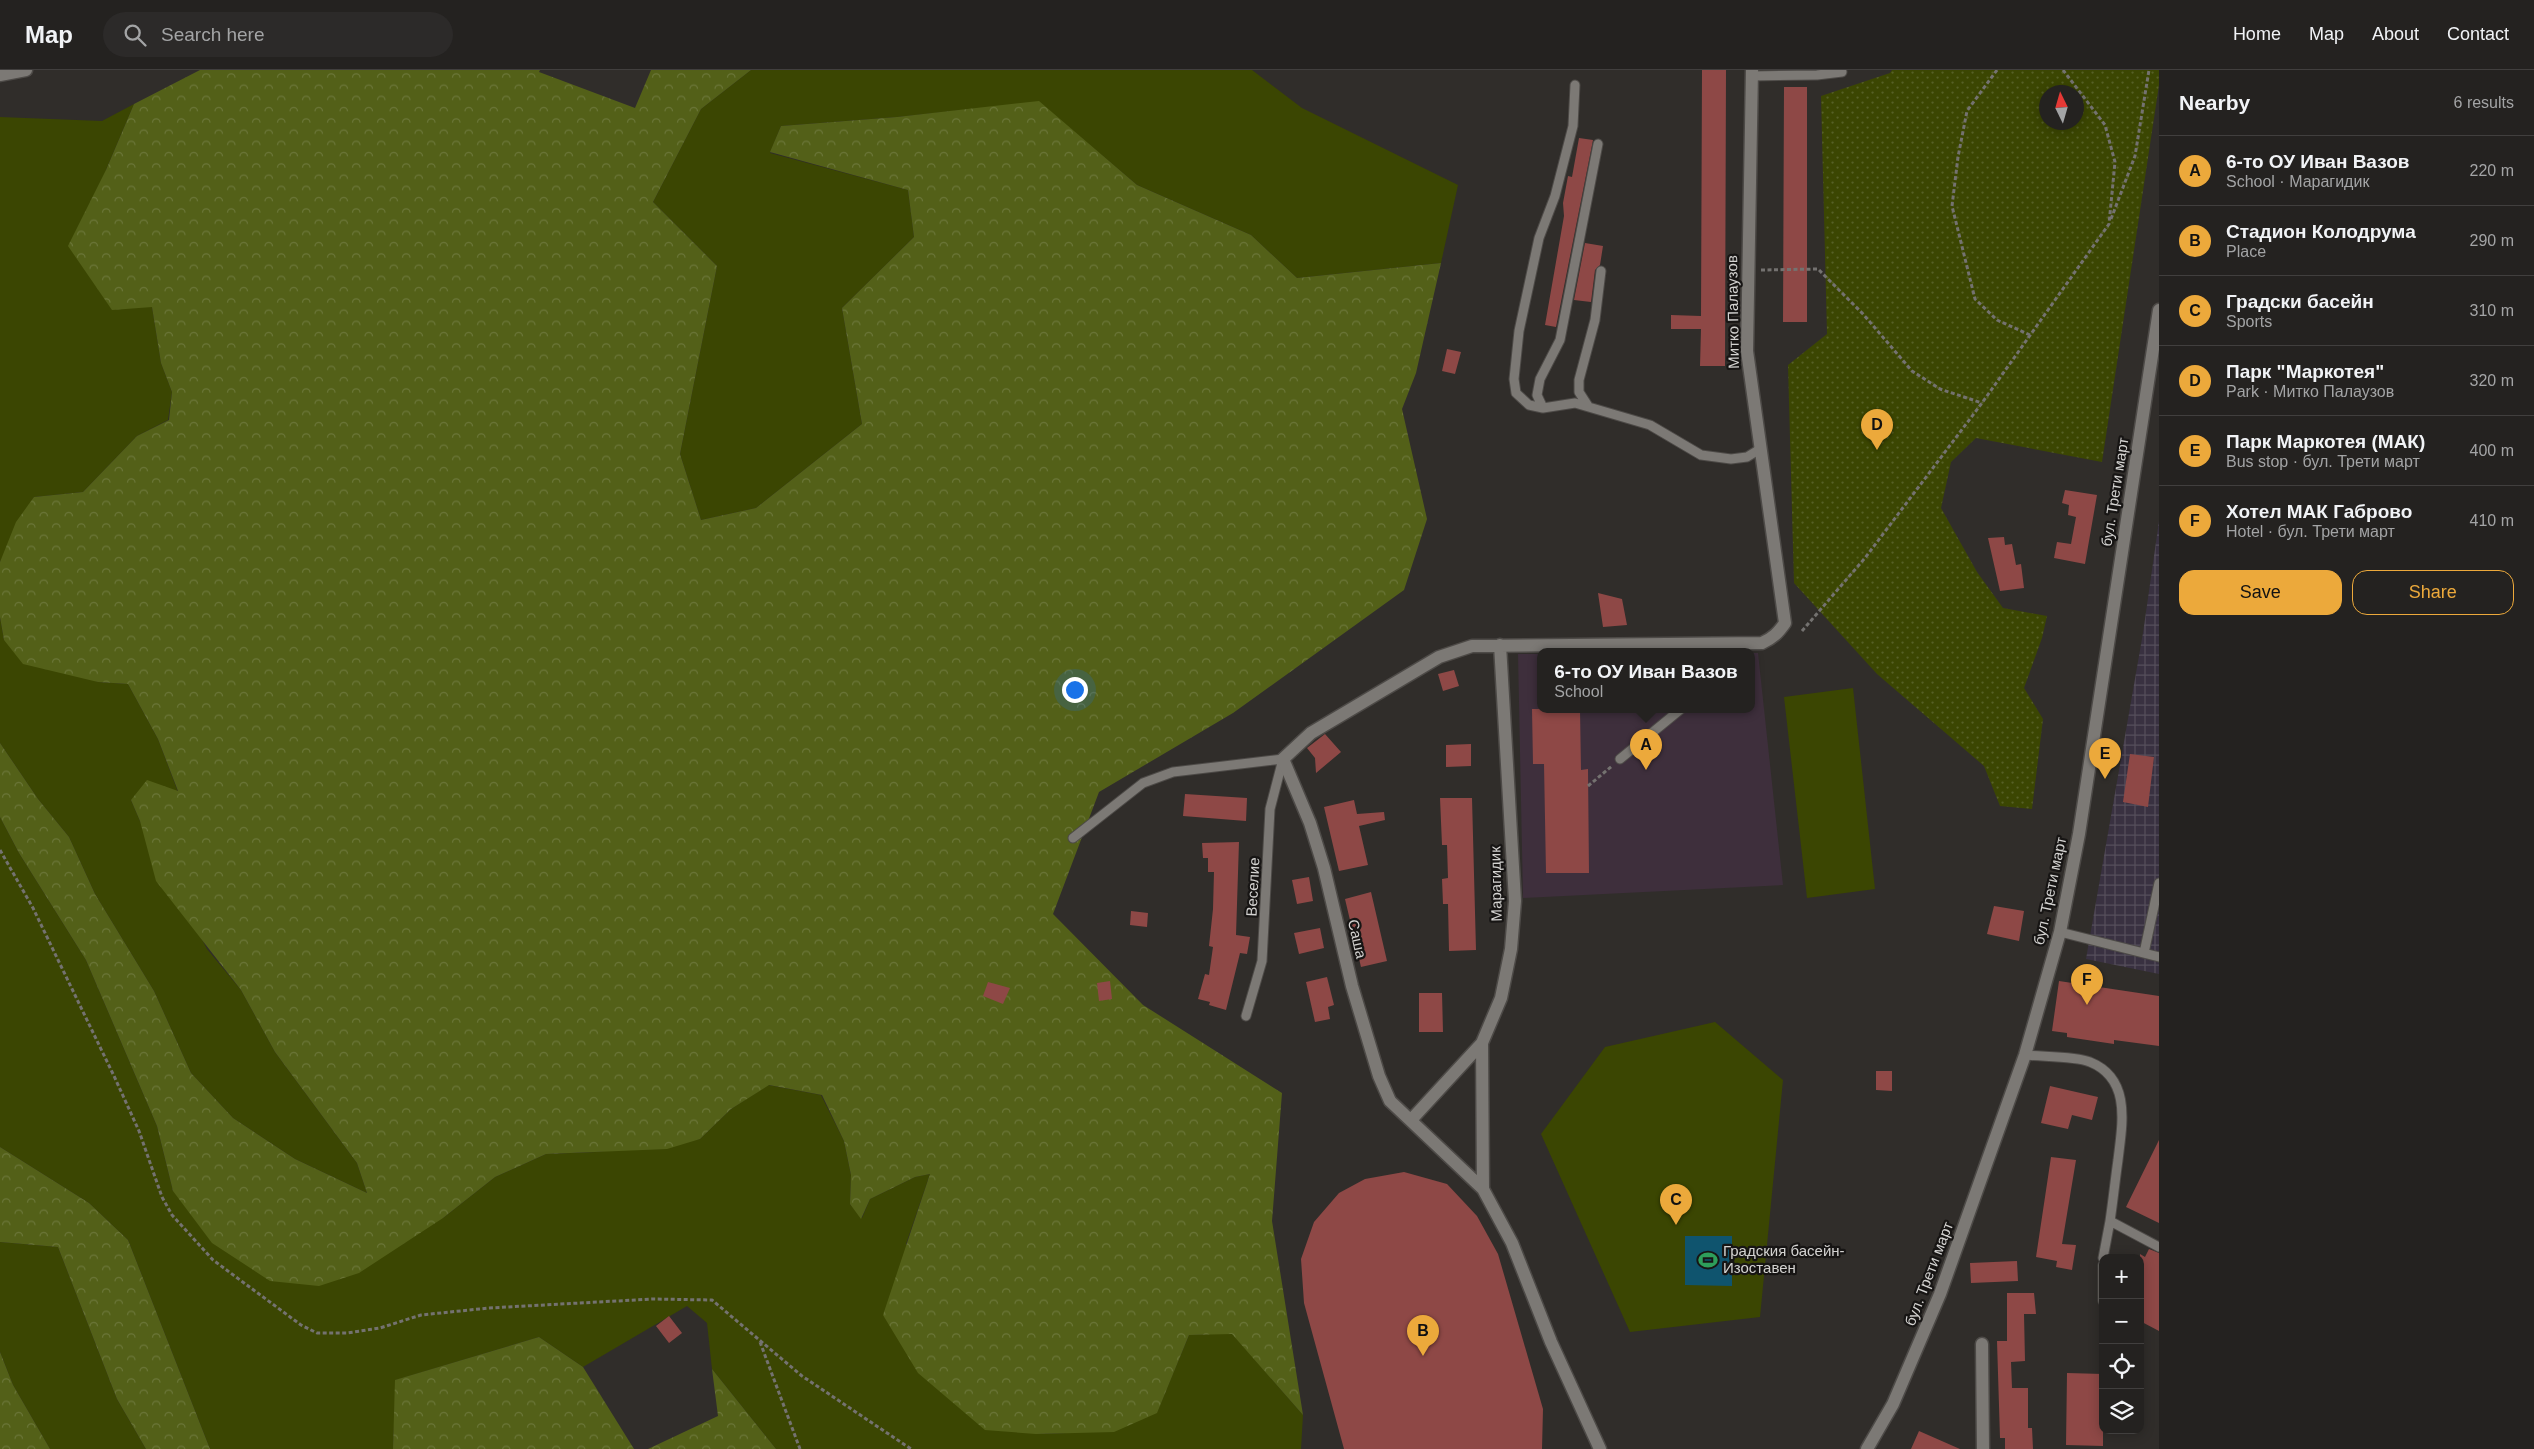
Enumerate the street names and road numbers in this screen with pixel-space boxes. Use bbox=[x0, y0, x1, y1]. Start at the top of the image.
street label: Митко Палаузов bbox=[1723, 255, 1742, 369]
street label: бул. Трети март bbox=[2098, 436, 2132, 548]
street label: бул. Трети март bbox=[2030, 835, 2069, 946]
street label: Марагидик bbox=[1486, 846, 1505, 922]
street label: Веселие bbox=[1242, 857, 1263, 917]
street label: Саша bbox=[1345, 918, 1370, 961]
street label: бул. Трети март bbox=[1901, 1219, 1956, 1328]

